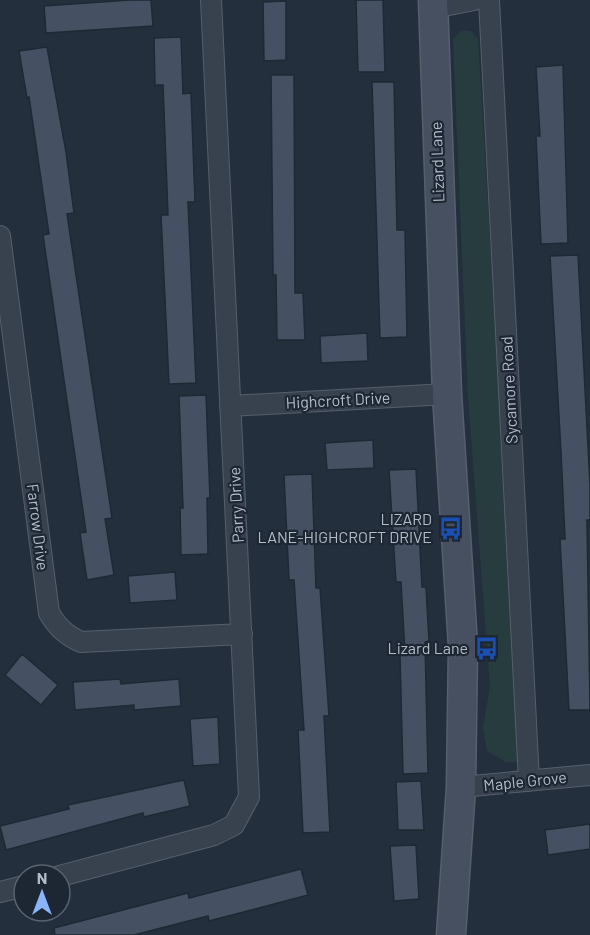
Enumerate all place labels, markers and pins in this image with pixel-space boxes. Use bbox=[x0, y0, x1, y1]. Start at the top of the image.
place label: LIZARD LANE-HIGHCROFT DRIVE bbox=[258, 509, 432, 546]
bus stop icon: LIZARD LANE-HIGHCROFT DRIVE bbox=[437, 515, 463, 541]
bus stop icon: Lizard Lane bbox=[473, 635, 499, 661]
place label: Lizard Lane bbox=[388, 638, 468, 657]

